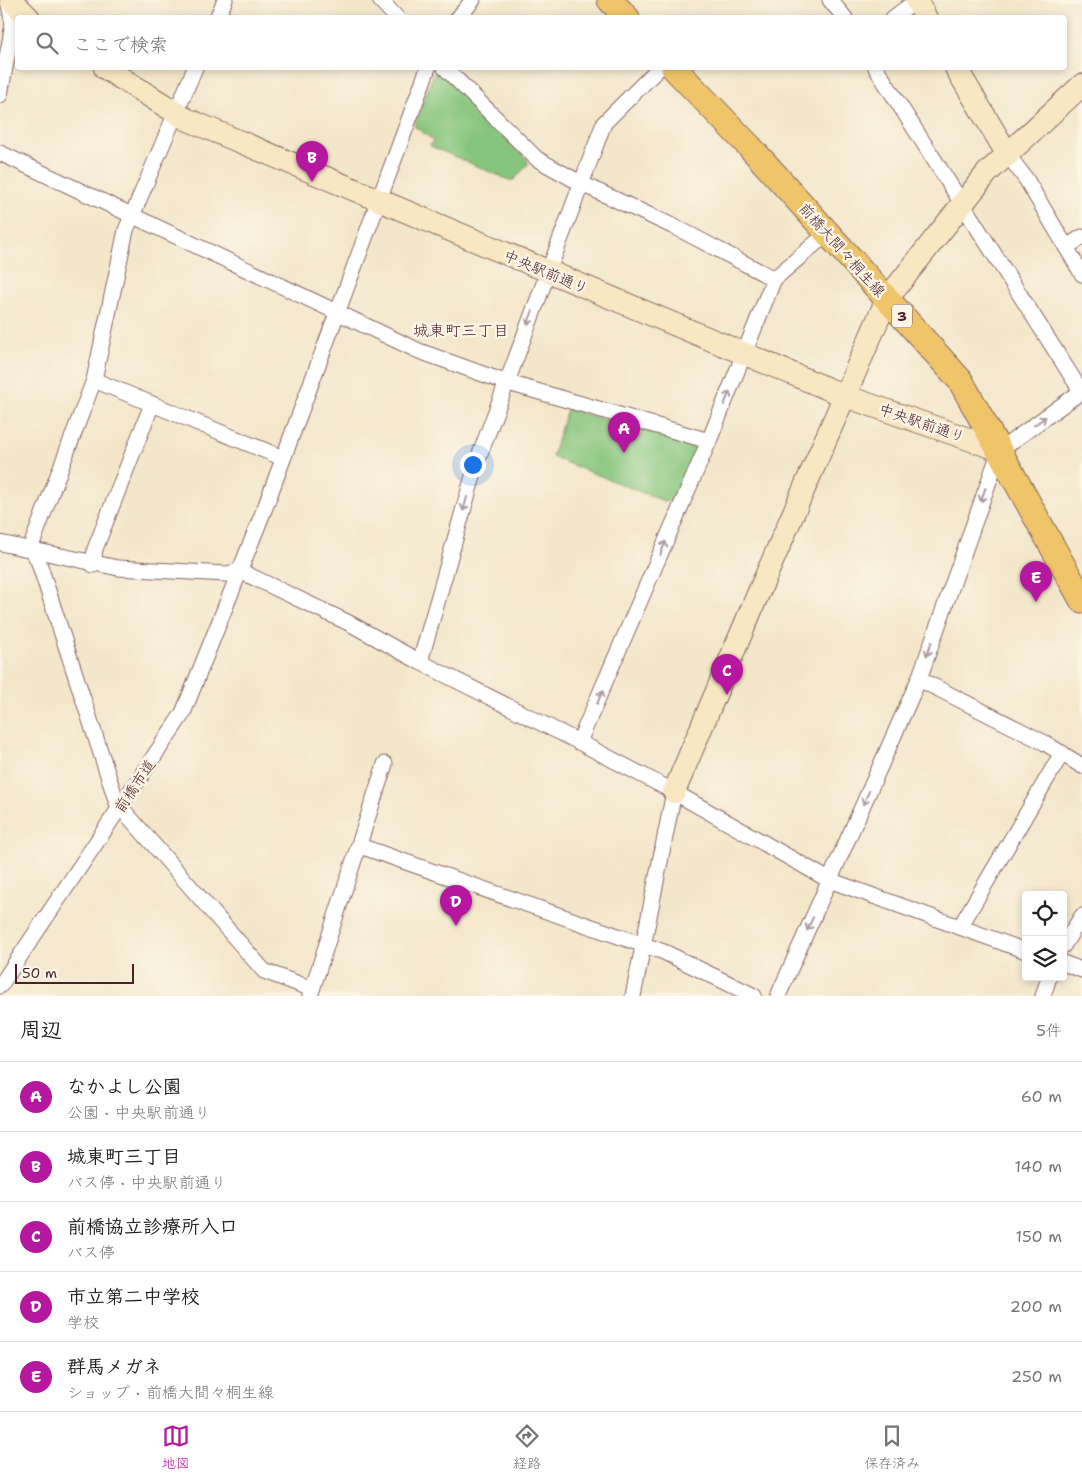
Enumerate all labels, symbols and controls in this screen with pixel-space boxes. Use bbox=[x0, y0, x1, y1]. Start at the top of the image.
search box bbox=[15, 15, 1067, 70]
icon: search bbox=[33, 29, 61, 57]
text: ここで検索 bbox=[73, 32, 168, 57]
pin: B bbox=[296, 141, 328, 182]
street label: 前橋大間々桐生線 bbox=[794, 199, 890, 301]
street label: 中央駅前通り bbox=[501, 245, 591, 299]
road number: 3 bbox=[892, 304, 912, 328]
one-way arrow bbox=[525, 310, 534, 325]
district label: 城東町三丁目 bbox=[413, 320, 509, 341]
one-way arrow bbox=[722, 391, 732, 406]
street label: 中央駅前通り bbox=[876, 399, 968, 447]
pin: A bbox=[608, 412, 640, 453]
one-way arrow bbox=[1032, 416, 1046, 426]
your location bbox=[460, 452, 486, 478]
one-way arrow bbox=[978, 487, 987, 503]
one-way arrow bbox=[460, 496, 469, 512]
one-way arrow bbox=[659, 541, 668, 556]
pin: E bbox=[1020, 561, 1052, 602]
one-way arrow bbox=[924, 641, 933, 656]
pin: C bbox=[711, 654, 743, 695]
one-way arrow bbox=[596, 690, 605, 705]
street label: 前橋市道 bbox=[110, 756, 160, 816]
one-way arrow bbox=[860, 790, 870, 805]
pin: D bbox=[440, 885, 472, 926]
map controls bbox=[1022, 891, 1067, 981]
button: locate bbox=[1022, 891, 1067, 936]
one-way arrow bbox=[804, 916, 814, 931]
button: layers bbox=[1022, 936, 1067, 981]
scale bar bbox=[15, 961, 134, 984]
text: 50 m bbox=[22, 964, 57, 982]
text: 周辺 bbox=[20, 1016, 62, 1044]
text: 5件 bbox=[1036, 1020, 1062, 1041]
text: なかよし公園 bbox=[67, 1074, 181, 1099]
text: A bbox=[30, 1086, 42, 1107]
text: 60 m bbox=[1021, 1086, 1062, 1107]
text: 公園 · 中央駅前通り bbox=[67, 1102, 210, 1123]
text: 城東町三丁目 bbox=[67, 1144, 181, 1169]
text: B bbox=[31, 1156, 41, 1177]
text: 140 m bbox=[1015, 1156, 1062, 1177]
text: バス停 · 中央駅前通り bbox=[67, 1172, 226, 1193]
text: 前橋協立診療所入口 bbox=[67, 1214, 238, 1239]
text: C bbox=[31, 1226, 41, 1247]
text: 150 m bbox=[1015, 1226, 1062, 1247]
text: バス停 bbox=[67, 1242, 115, 1263]
text: 市立第二中学校 bbox=[67, 1284, 200, 1309]
text: D bbox=[30, 1296, 42, 1317]
text: 200 m bbox=[1010, 1296, 1062, 1317]
text: 学校 bbox=[67, 1312, 99, 1333]
text: 群馬メガネ bbox=[67, 1354, 162, 1379]
text: E bbox=[31, 1366, 41, 1387]
text: 250 m bbox=[1011, 1366, 1062, 1387]
text: ショップ · 前橋大間々桐生線 bbox=[67, 1382, 274, 1403]
tab: 地図 bbox=[162, 1422, 190, 1472]
tab: 経路 bbox=[513, 1422, 541, 1472]
tab: 保存済み bbox=[864, 1422, 920, 1472]

